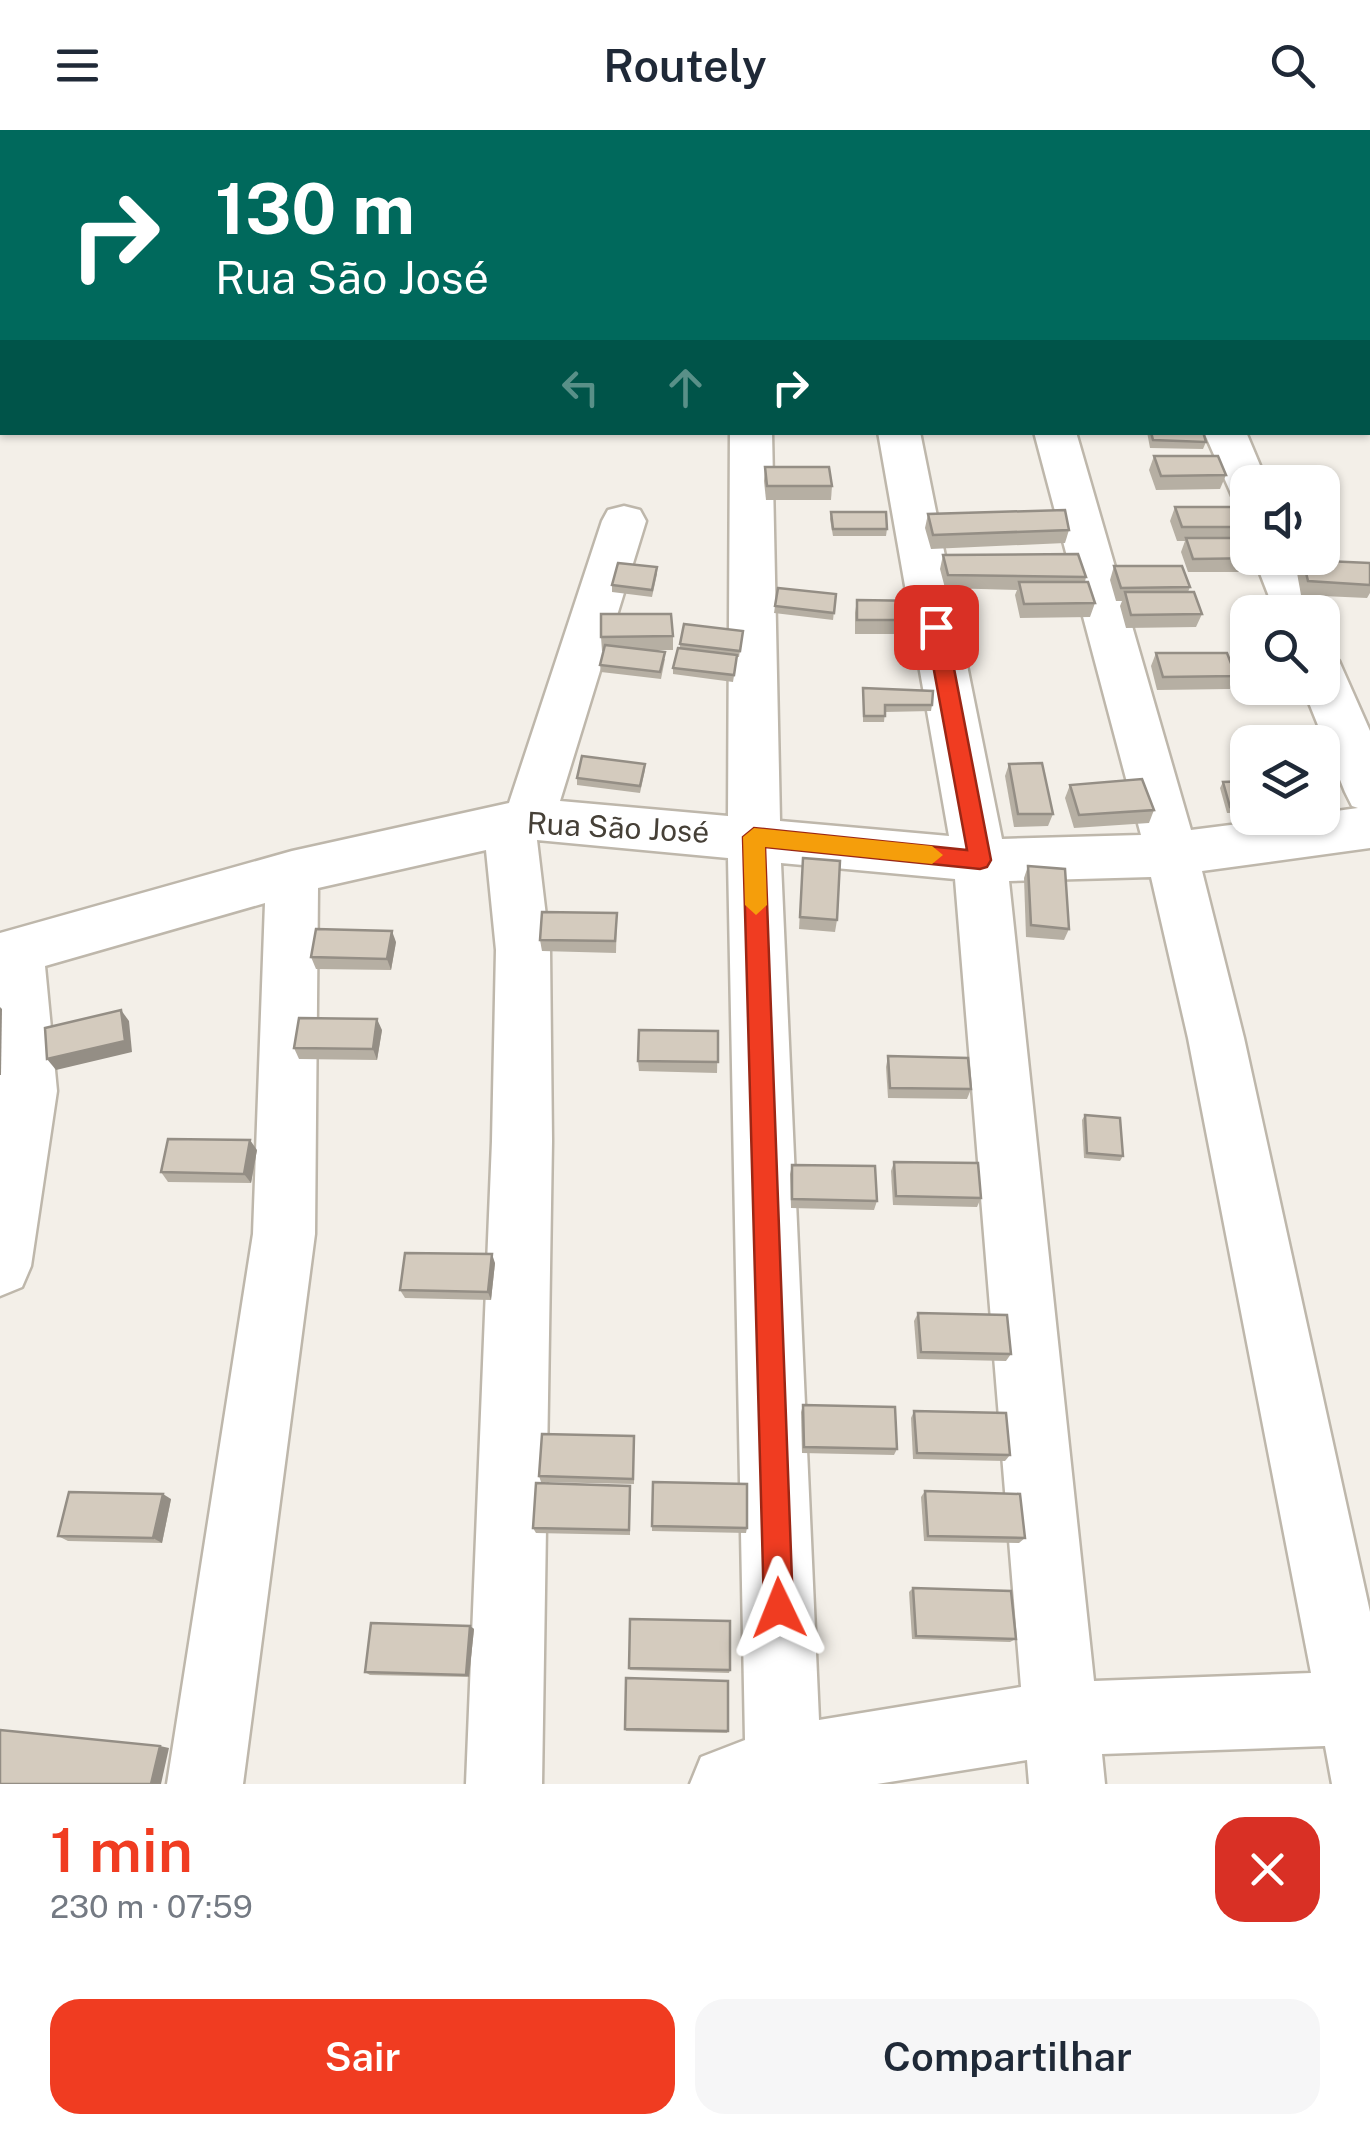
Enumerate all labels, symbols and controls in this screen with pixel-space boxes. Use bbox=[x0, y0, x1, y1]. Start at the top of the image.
icon: menu bbox=[50, 38, 105, 93]
icon: search bbox=[1265, 38, 1320, 93]
text: Routely bbox=[603, 39, 767, 92]
text: 130 m bbox=[215, 167, 415, 250]
icon: right bbox=[50, 170, 180, 300]
text: Rua São José bbox=[215, 251, 489, 304]
icon: left bbox=[553, 360, 608, 415]
icon: ahead bbox=[658, 360, 713, 415]
icon: right bbox=[763, 360, 818, 415]
map controls bbox=[1230, 465, 1340, 835]
button: sound bbox=[1230, 465, 1340, 575]
pin bbox=[894, 585, 979, 670]
button: search bbox=[1230, 595, 1340, 705]
icon: arrive bbox=[909, 600, 964, 655]
button: layers bbox=[1230, 725, 1340, 835]
street label: Rua São José bbox=[526, 804, 710, 850]
position arrow bbox=[727, 1556, 831, 1660]
text: 1 min bbox=[50, 1815, 193, 1886]
button: close bbox=[1215, 1817, 1320, 1922]
text: 230 m · 07:59 bbox=[50, 1888, 253, 1925]
button: Sair bbox=[50, 1999, 675, 2114]
button: Compartilhar bbox=[695, 1999, 1320, 2114]

